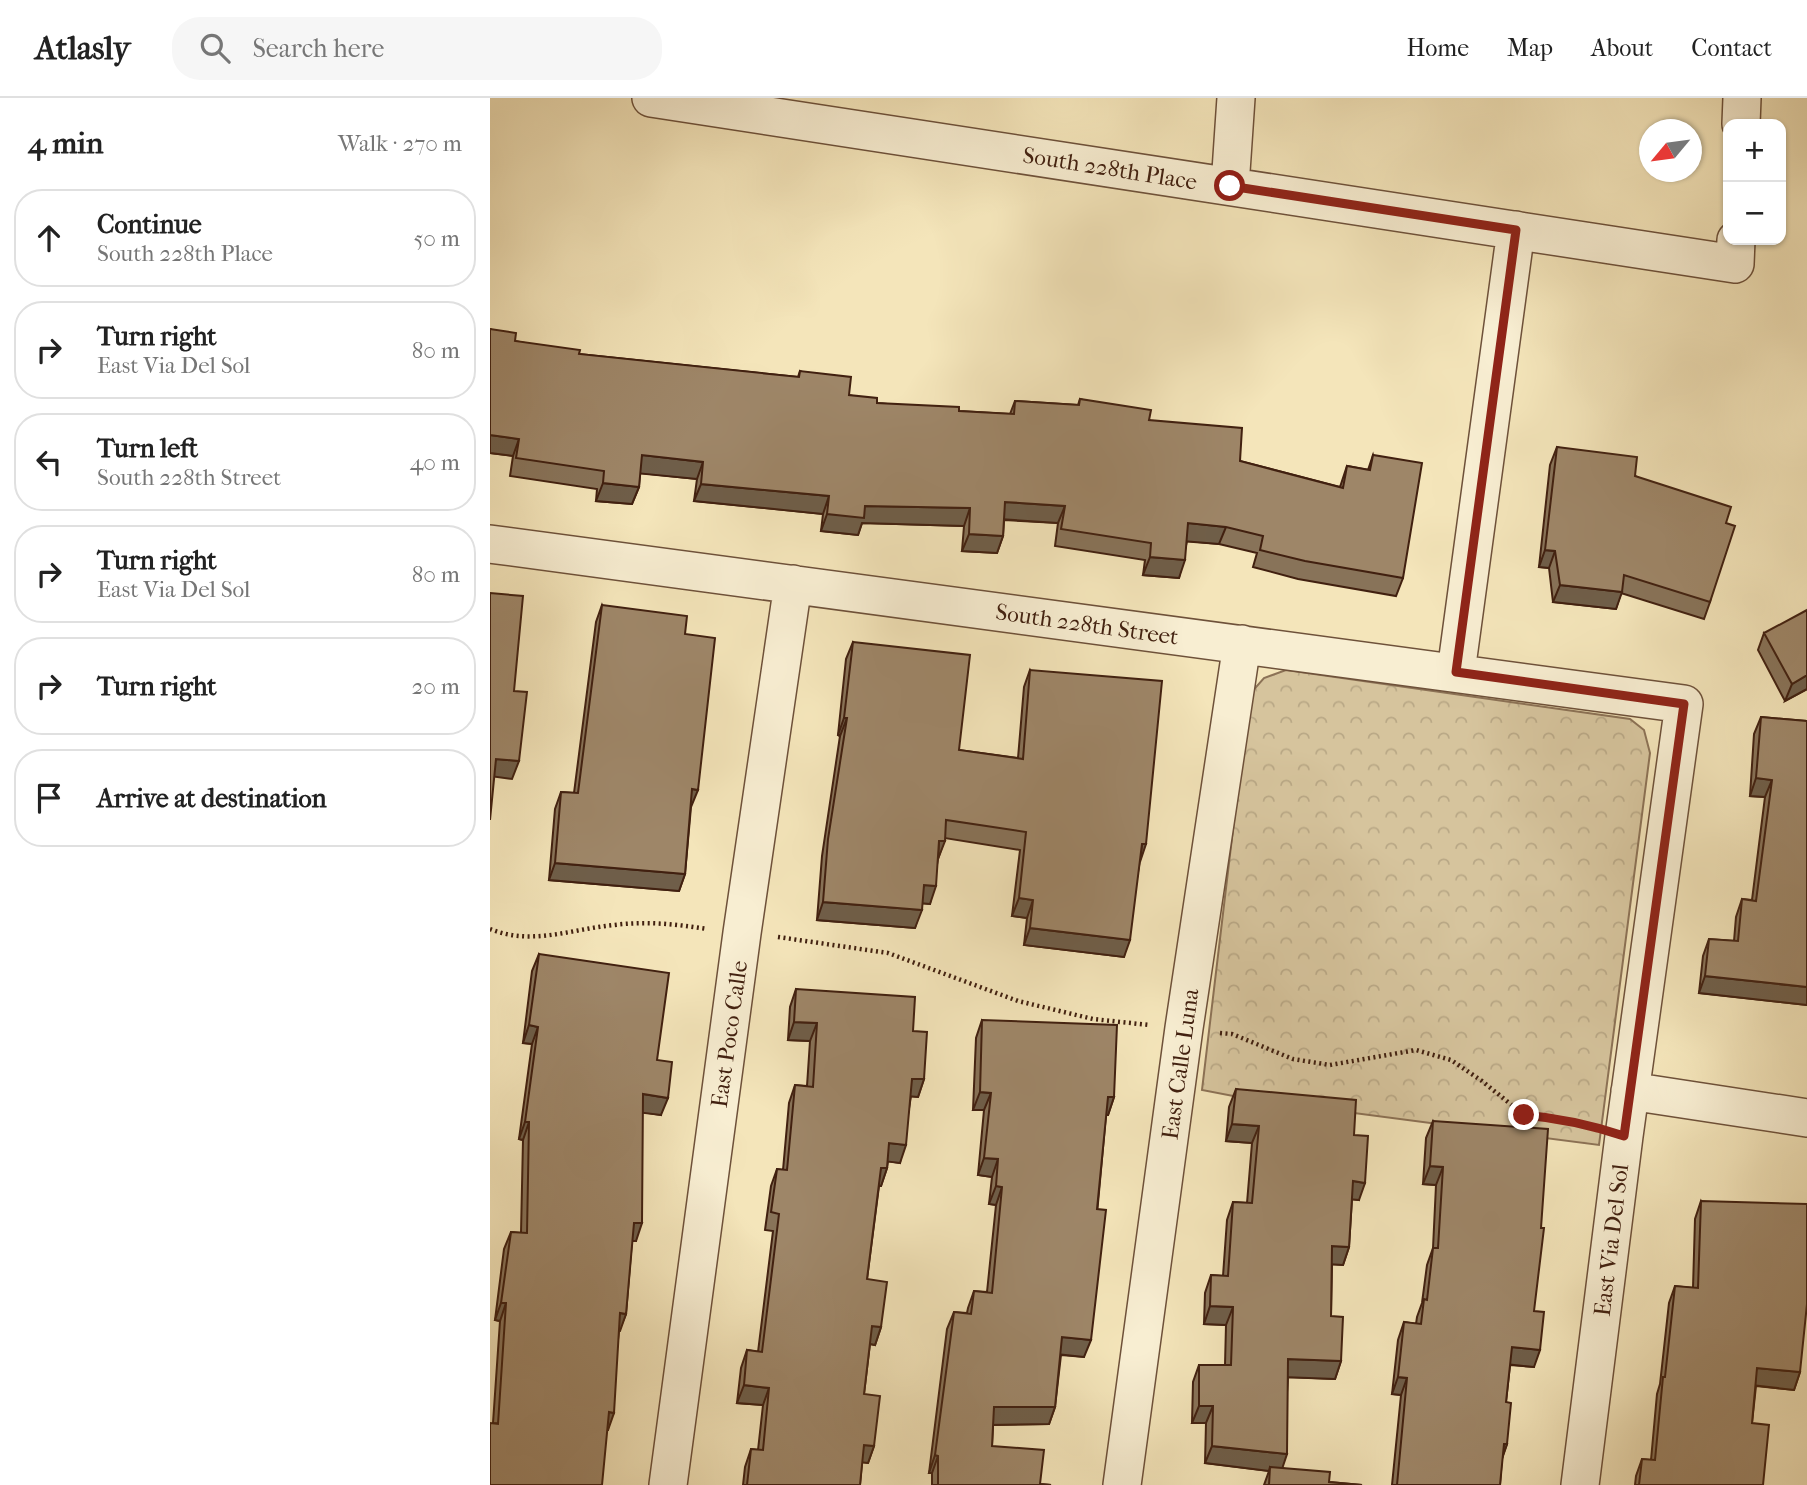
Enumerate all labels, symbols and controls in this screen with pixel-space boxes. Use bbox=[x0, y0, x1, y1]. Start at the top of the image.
search box bbox=[172, 17, 662, 80]
text: Atlasly bbox=[35, 29, 130, 68]
icon: search bbox=[196, 29, 234, 67]
text: Search here bbox=[252, 33, 384, 64]
text: Home bbox=[1407, 34, 1469, 62]
text: Map bbox=[1507, 34, 1553, 62]
text: About bbox=[1591, 34, 1653, 62]
text: Contact bbox=[1691, 34, 1772, 62]
north arrow bbox=[1639, 119, 1702, 182]
map controls bbox=[1723, 119, 1786, 245]
button: + bbox=[1723, 119, 1786, 182]
text: 4 min bbox=[28, 126, 103, 161]
text: Walk · 270 m bbox=[338, 130, 462, 157]
street label: South 228th Place bbox=[1021, 141, 1199, 196]
route start bbox=[1214, 170, 1245, 201]
button: − bbox=[1723, 182, 1786, 245]
text: Continue bbox=[97, 209, 202, 240]
icon: ahead bbox=[30, 219, 68, 257]
text: 50 m bbox=[413, 225, 460, 252]
text: South 228th Place bbox=[97, 240, 273, 267]
text: Turn right bbox=[97, 321, 217, 352]
icon: right bbox=[30, 331, 68, 369]
text: 80 m bbox=[412, 337, 460, 364]
text: East Via Del Sol bbox=[97, 352, 250, 379]
text: Turn left bbox=[97, 433, 198, 464]
icon: left bbox=[30, 443, 68, 481]
text: 40 m bbox=[410, 449, 460, 476]
text: South 228th Street bbox=[97, 464, 281, 491]
text: Turn right bbox=[97, 545, 217, 576]
icon: right bbox=[30, 555, 68, 593]
text: 80 m bbox=[412, 561, 460, 588]
text: East Via Del Sol bbox=[97, 576, 250, 603]
street label: South 228th Street bbox=[994, 598, 1180, 651]
icon: right bbox=[30, 667, 68, 705]
text: Turn right bbox=[97, 671, 217, 702]
text: 20 m bbox=[411, 673, 460, 700]
icon: arrive bbox=[30, 779, 68, 817]
text: Arrive at destination bbox=[97, 783, 327, 814]
street label: East Poco Calle bbox=[706, 959, 753, 1109]
street label: East Calle Luna bbox=[1157, 987, 1204, 1141]
route end bbox=[1508, 1099, 1539, 1130]
street label: East Via Del Sol bbox=[1589, 1162, 1634, 1318]

